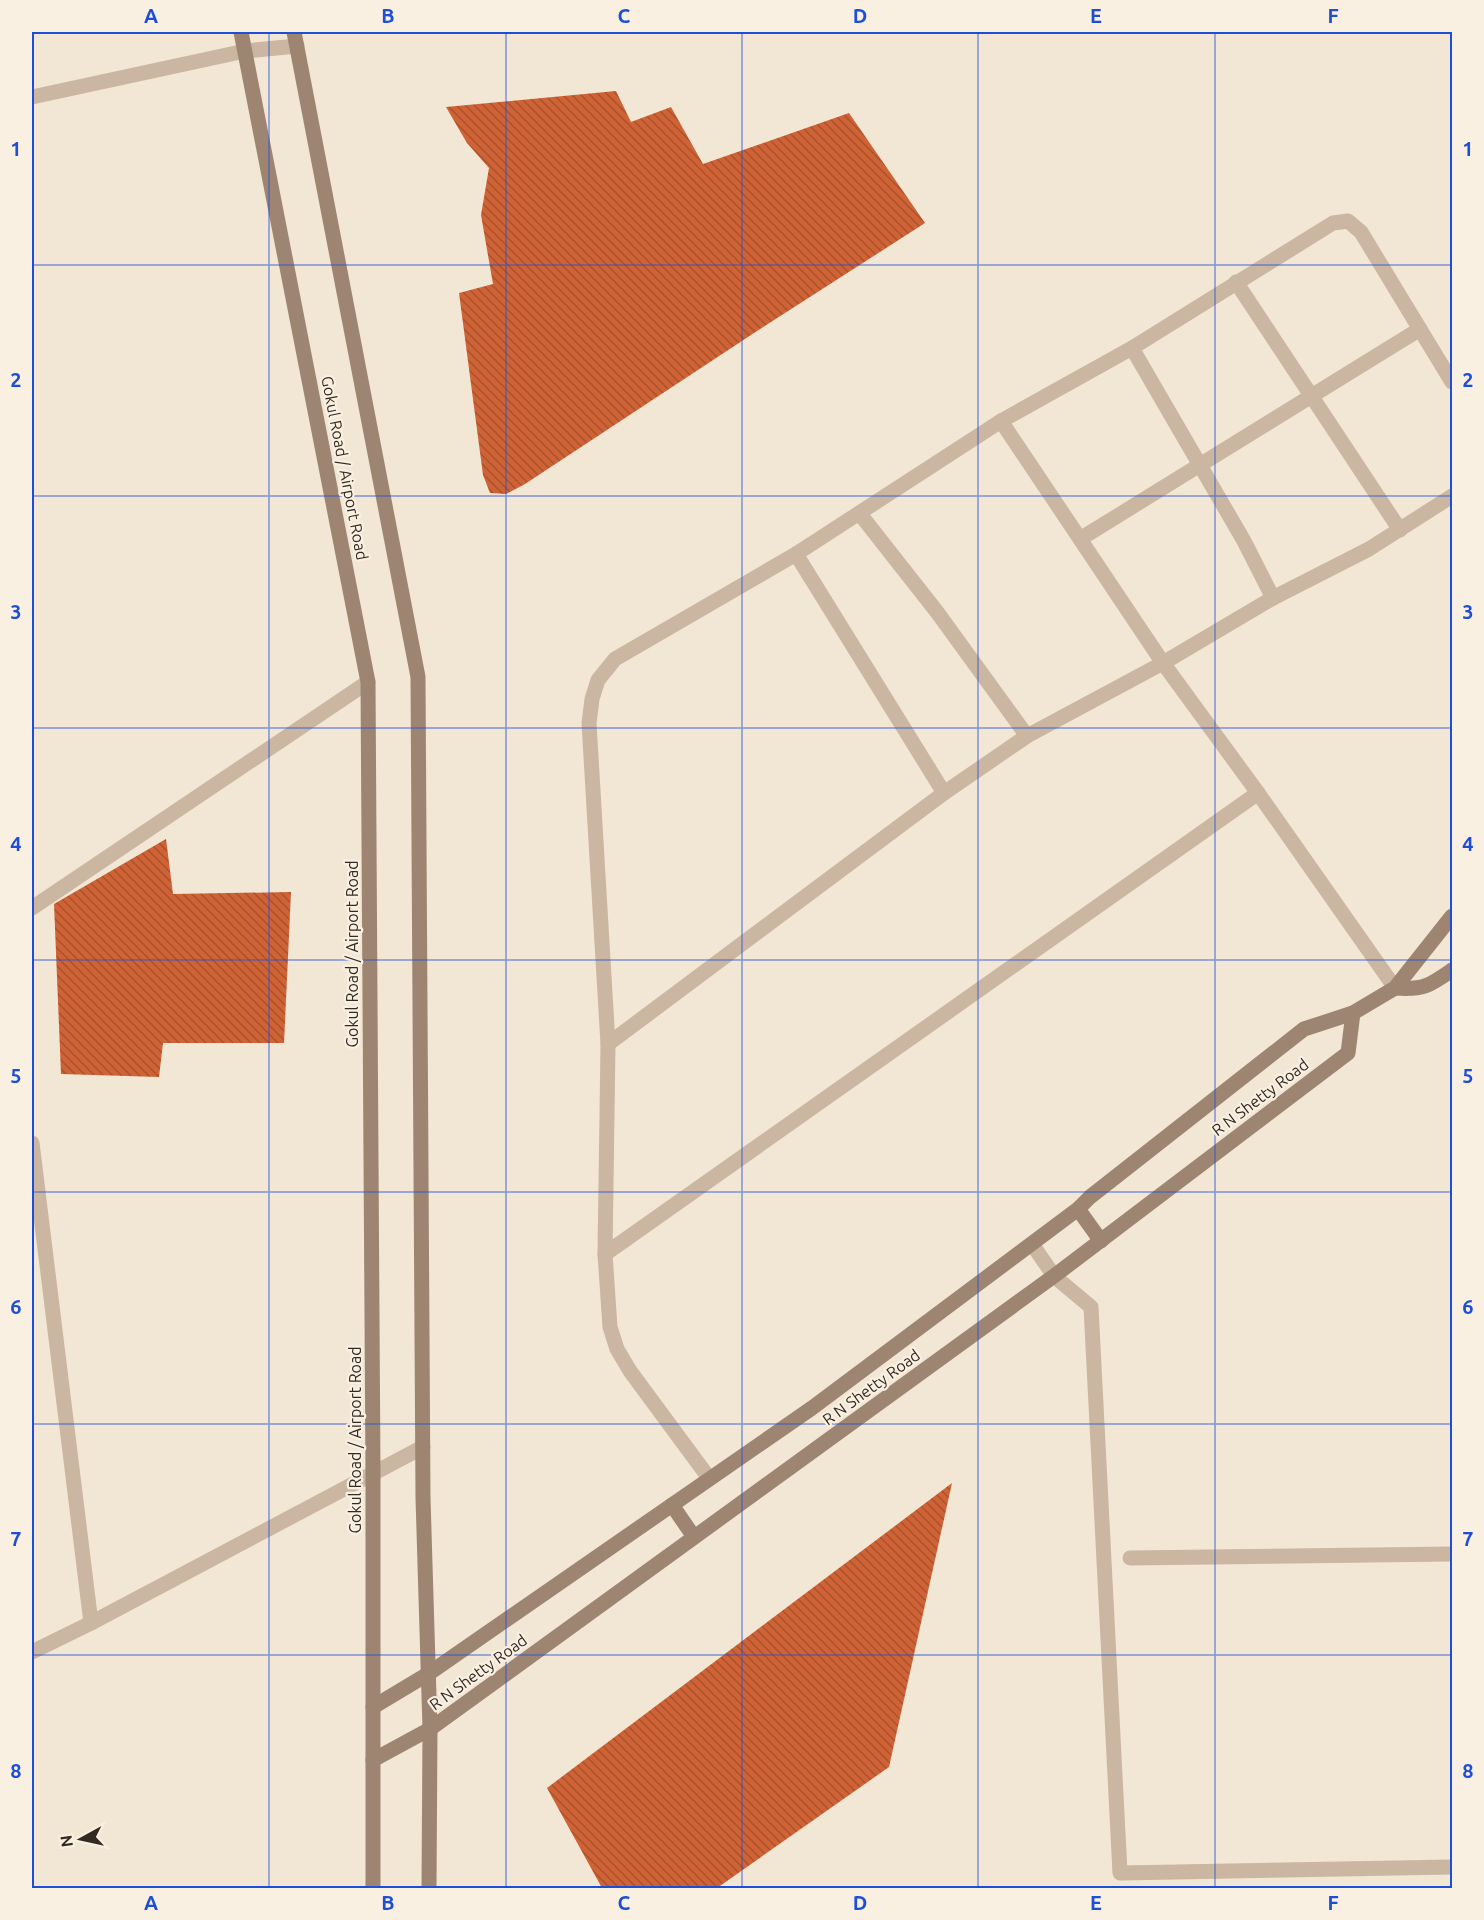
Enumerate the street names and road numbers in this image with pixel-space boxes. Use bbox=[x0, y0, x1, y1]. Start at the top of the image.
street label: Gokul Road / Airport Road bbox=[318, 374, 372, 562]
street label: Gokul Road / Airport Road bbox=[343, 860, 361, 1048]
street label: R N Shetty Road bbox=[1208, 1055, 1312, 1139]
street label: Gokul Road / Airport Road bbox=[346, 1346, 364, 1534]
street label: R N Shetty Road bbox=[819, 1346, 923, 1428]
street label: R N Shetty Road bbox=[426, 1631, 530, 1713]

